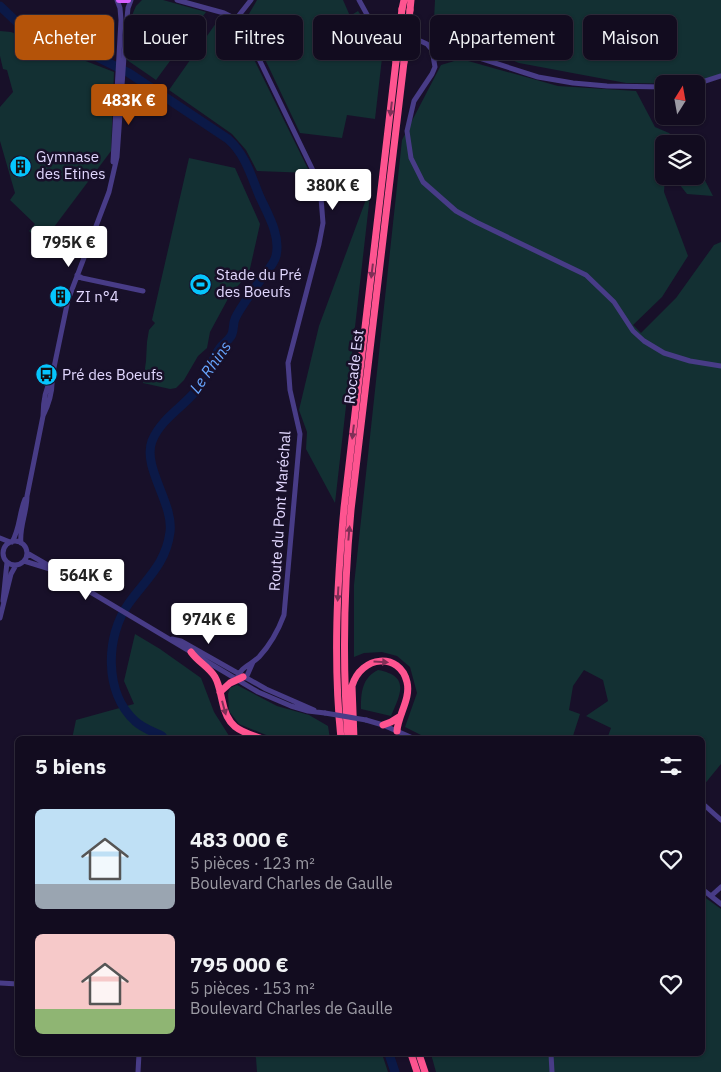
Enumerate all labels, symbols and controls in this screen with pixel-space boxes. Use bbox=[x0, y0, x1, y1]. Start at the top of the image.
chip: Acheter bbox=[15, 15, 114, 60]
chip: Louer bbox=[124, 15, 206, 60]
chip: Filtres bbox=[216, 15, 303, 60]
chip: Nouveau bbox=[313, 15, 420, 60]
chip: Appartement bbox=[430, 15, 573, 60]
chip: Maison bbox=[583, 15, 677, 60]
north arrow bbox=[655, 75, 705, 125]
map controls bbox=[655, 75, 705, 185]
pin: 483K € bbox=[88, 84, 170, 126]
text: 483K € bbox=[102, 90, 156, 110]
one-way arrow bbox=[387, 102, 395, 118]
button: layers bbox=[655, 135, 705, 185]
place label: Gymnase des Etines bbox=[36, 147, 106, 183]
building icon: Gymnase des Etines bbox=[8, 154, 32, 178]
pin: 380K € bbox=[292, 168, 374, 211]
text: 380K € bbox=[306, 175, 360, 195]
pin: 795K € bbox=[28, 226, 110, 268]
text: 795K € bbox=[42, 232, 96, 252]
one-way arrow bbox=[368, 263, 376, 279]
place label: Stade du Pré des Boeufs bbox=[216, 265, 302, 301]
sports icon: Stade du Pré des Boeufs bbox=[188, 272, 212, 296]
building icon: ZI n°4 bbox=[48, 285, 72, 309]
place label: ZI n°4 bbox=[76, 287, 119, 306]
street label: Rocade Est bbox=[340, 329, 368, 405]
water label: Le Rhins bbox=[185, 337, 235, 397]
bus stop icon: Pré des Boeufs bbox=[34, 363, 58, 387]
place label: Pré des Boeufs bbox=[62, 365, 163, 384]
one-way arrow bbox=[349, 425, 357, 441]
street label: Route du Pont Maréchal bbox=[264, 430, 295, 592]
one-way arrow bbox=[345, 525, 353, 541]
pin: 564K € bbox=[45, 558, 127, 601]
text: 564K € bbox=[59, 565, 113, 585]
one-way arrow bbox=[333, 586, 341, 602]
pin: 974K € bbox=[168, 602, 250, 645]
text: 974K € bbox=[182, 609, 236, 629]
one-way arrow bbox=[374, 659, 390, 667]
one-way arrow bbox=[220, 701, 228, 716]
text: 5 biens bbox=[35, 752, 106, 780]
icon: filters bbox=[657, 752, 685, 780]
text: 483 000 € bbox=[190, 825, 289, 853]
icon: home bbox=[75, 829, 135, 889]
icon: heart bbox=[657, 845, 685, 873]
text: 5 pièces · 123 m² bbox=[190, 853, 315, 873]
text: Boulevard Charles de Gaulle bbox=[190, 873, 393, 893]
text: 795 000 € bbox=[190, 950, 289, 978]
icon: home bbox=[75, 954, 135, 1014]
icon: heart bbox=[657, 970, 685, 998]
text: 5 pièces · 153 m² bbox=[190, 978, 315, 998]
text: Boulevard Charles de Gaulle bbox=[190, 998, 393, 1018]

